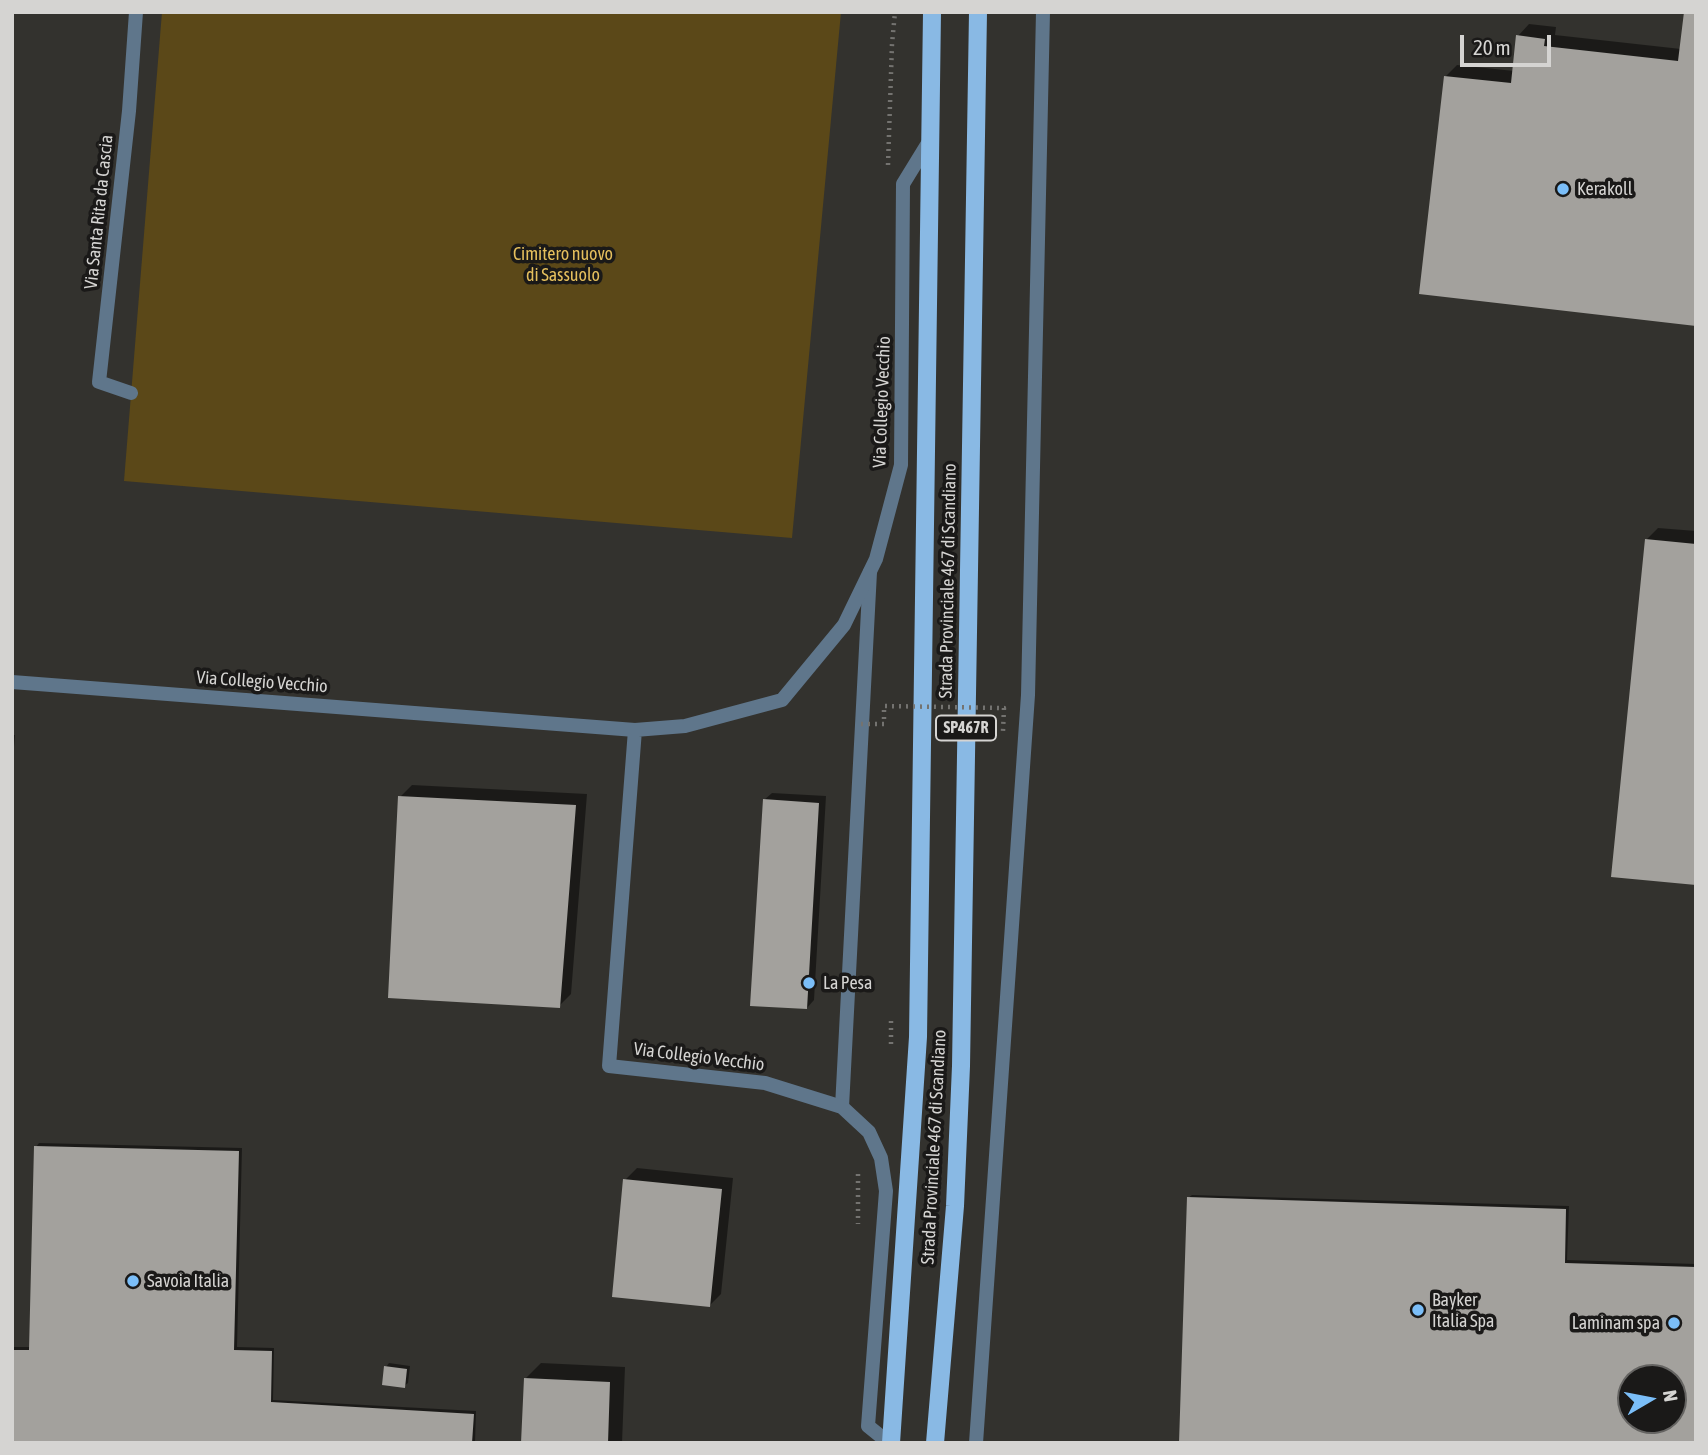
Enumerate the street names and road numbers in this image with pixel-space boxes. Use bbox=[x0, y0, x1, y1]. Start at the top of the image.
street label: Via Santa Rita da Cascia bbox=[80, 134, 118, 290]
street label: Via Collegio Vecchio bbox=[869, 336, 895, 468]
street label: Strada Provinciale 467 di Scandiano bbox=[935, 463, 961, 699]
street label: Via Collegio Vecchio bbox=[196, 667, 328, 697]
road number: SP467R bbox=[936, 716, 996, 740]
street label: Strada Provinciale 467 di Scandiano bbox=[917, 1029, 951, 1265]
street label: Via Collegio Vecchio bbox=[632, 1038, 766, 1076]

